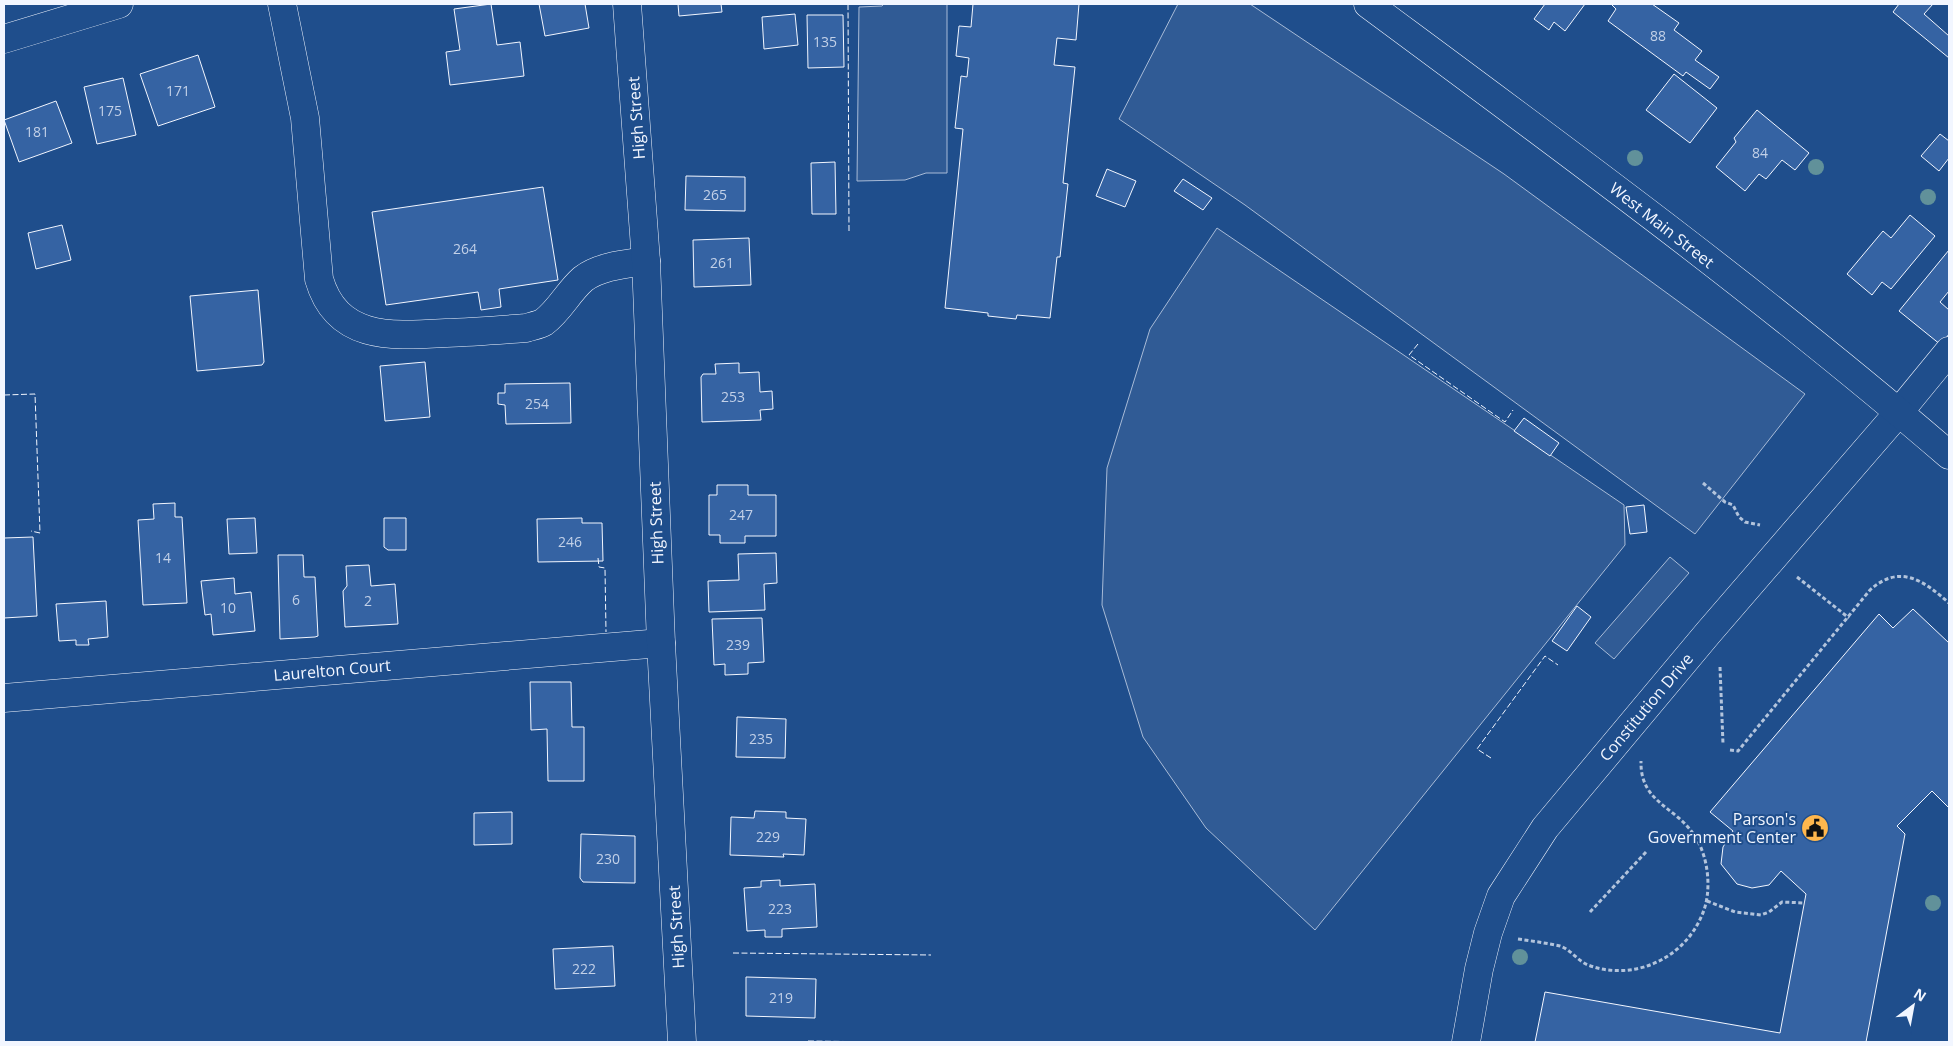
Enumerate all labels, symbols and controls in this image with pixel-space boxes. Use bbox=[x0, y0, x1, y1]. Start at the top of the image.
house number: 88 bbox=[1650, 26, 1666, 45]
house number: 135 bbox=[813, 32, 837, 51]
street label: High Street bbox=[622, 75, 650, 160]
house number: 171 bbox=[166, 81, 190, 100]
house number: 175 bbox=[98, 101, 122, 120]
house number: 181 bbox=[25, 122, 49, 141]
house number: 84 bbox=[1752, 143, 1768, 162]
street label: West Main Street bbox=[1605, 177, 1719, 273]
house number: 265 bbox=[703, 185, 727, 204]
house number: 264 bbox=[453, 239, 477, 258]
house number: 261 bbox=[710, 253, 734, 272]
house number: 253 bbox=[721, 387, 745, 406]
house number: 254 bbox=[525, 394, 549, 413]
street label: High Street bbox=[644, 481, 668, 565]
house number: 247 bbox=[729, 505, 753, 524]
house number: 246 bbox=[558, 532, 582, 551]
house number: 14 bbox=[155, 548, 171, 567]
house number: 6 bbox=[292, 590, 300, 609]
house number: 2 bbox=[364, 591, 372, 610]
house number: 10 bbox=[220, 598, 236, 617]
house number: 239 bbox=[726, 635, 750, 654]
street label: Constitution Drive bbox=[1594, 648, 1698, 766]
street label: Laurelton Court bbox=[272, 654, 392, 686]
house number: 235 bbox=[749, 729, 773, 748]
place label: Parson's Government Center bbox=[1648, 808, 1796, 848]
public building icon: Parson's Government Center bbox=[1800, 813, 1830, 843]
house number: 229 bbox=[756, 827, 780, 846]
house number: 230 bbox=[596, 849, 620, 868]
street label: High Street bbox=[663, 885, 689, 969]
house number: 223 bbox=[768, 899, 792, 918]
house number: 222 bbox=[572, 959, 596, 978]
north arrow bbox=[1888, 981, 1938, 1031]
text: N bbox=[1910, 983, 1930, 1006]
house number: 219 bbox=[769, 988, 793, 1007]

